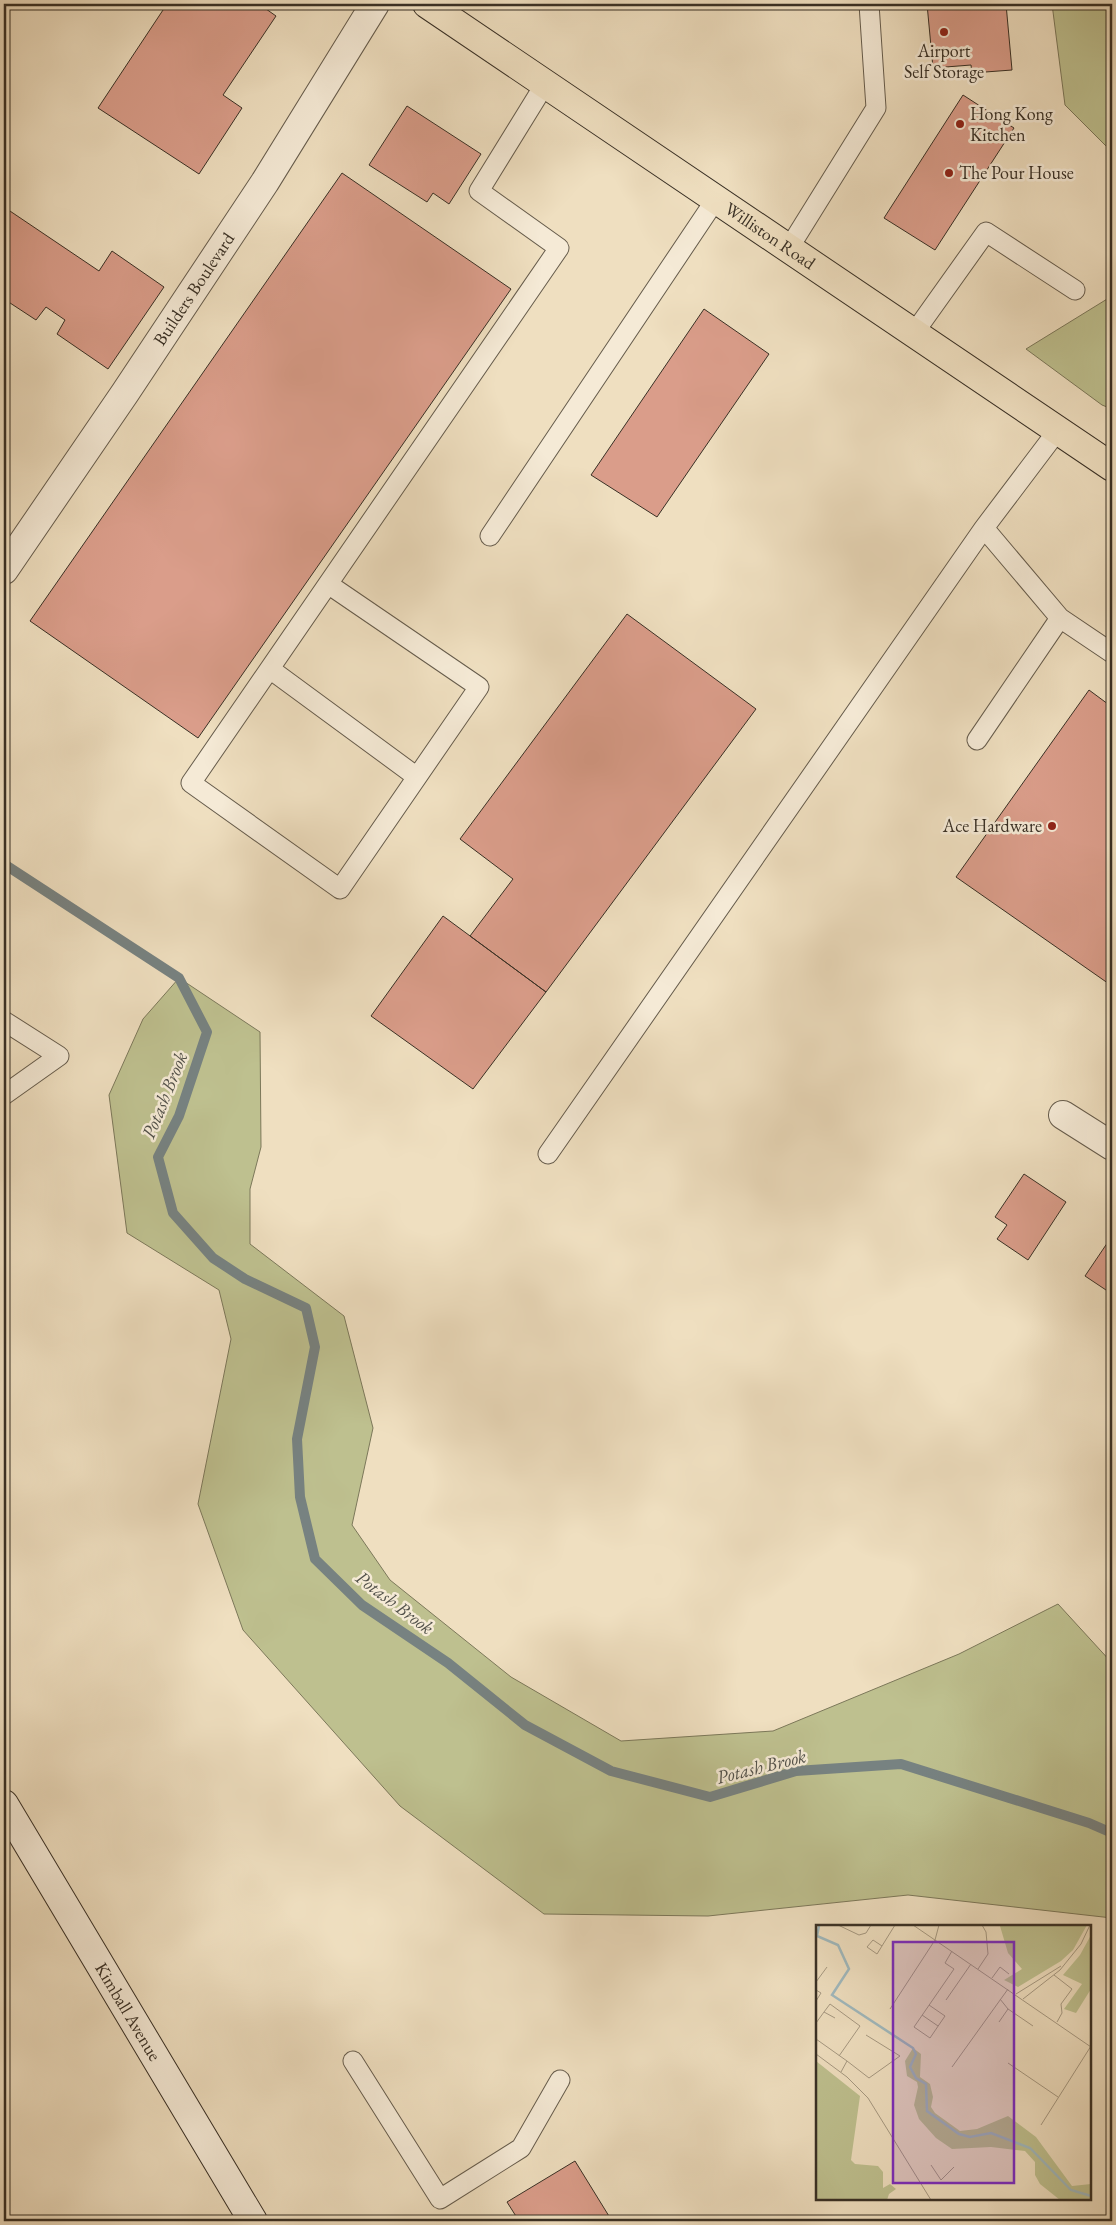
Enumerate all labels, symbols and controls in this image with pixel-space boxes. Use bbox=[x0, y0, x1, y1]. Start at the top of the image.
marker: Airport Self Storage bbox=[938, 26, 950, 38]
place label: Airport Self Storage bbox=[904, 39, 984, 83]
place label: Hong Kong Kitchen bbox=[970, 102, 1053, 146]
marker: Hong Kong Kitchen bbox=[954, 118, 966, 130]
place label: The Pour House bbox=[959, 161, 1074, 184]
marker: The Pour House bbox=[943, 167, 955, 179]
street label: Williston Road bbox=[720, 197, 821, 275]
street label: Builders Boulevard bbox=[148, 227, 240, 350]
place label: Ace Hardware bbox=[942, 814, 1042, 837]
marker: Ace Hardware bbox=[1046, 820, 1058, 832]
water label: Potash Brook bbox=[136, 1048, 193, 1142]
water label: Potash Brook bbox=[351, 1565, 439, 1640]
water label: Potash Brook bbox=[714, 1743, 809, 1790]
inset map bbox=[816, 1925, 1091, 2200]
street label: Kimball Avenue bbox=[90, 1958, 167, 2065]

